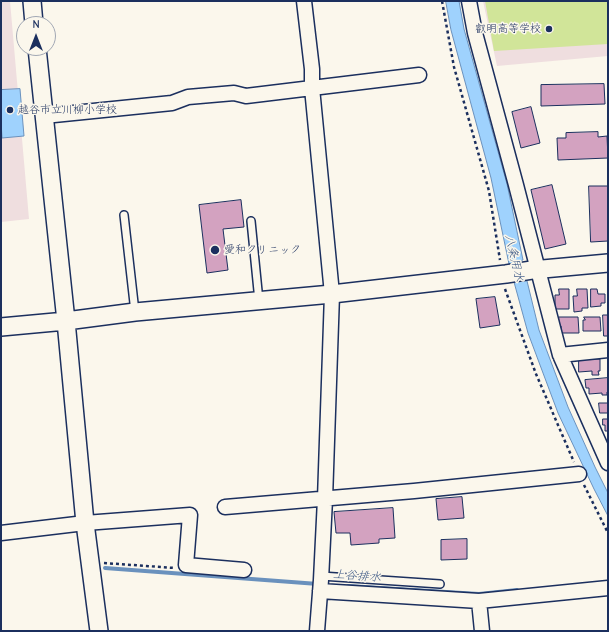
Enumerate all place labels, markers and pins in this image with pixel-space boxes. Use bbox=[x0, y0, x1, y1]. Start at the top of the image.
place label: 叡明高等学校 bbox=[475, 22, 541, 36]
marker: 叡明高等学校 bbox=[544, 24, 554, 34]
place label: 越谷市立川柳小学校 bbox=[18, 103, 117, 117]
marker: 越谷市立川柳小学校 bbox=[5, 105, 15, 115]
place label: 愛和クリニック bbox=[224, 243, 301, 257]
marker: 愛和クリニック bbox=[209, 244, 221, 256]

